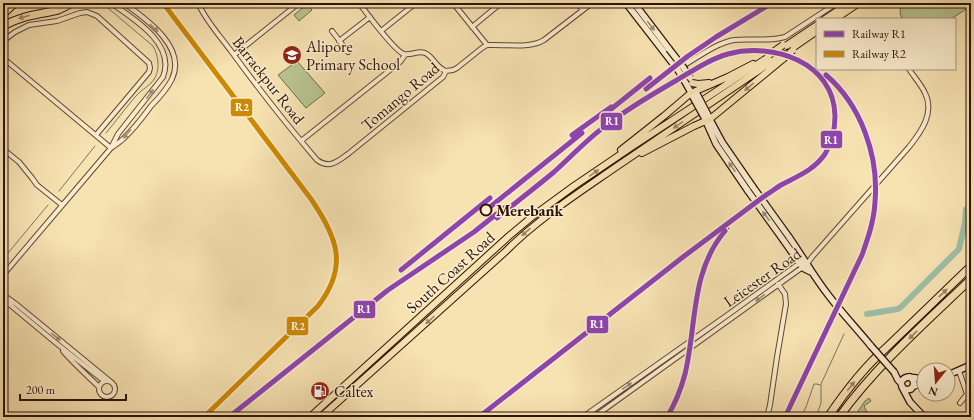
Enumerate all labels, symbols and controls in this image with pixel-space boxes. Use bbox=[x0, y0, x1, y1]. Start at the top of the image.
one-way arrow bbox=[18, 14, 30, 20]
legend bbox=[816, 18, 956, 70]
one-way arrow bbox=[647, 20, 655, 31]
one-way arrow bbox=[149, 23, 159, 32]
text: Railway R1 bbox=[852, 26, 906, 42]
street label: Barrackpur Road bbox=[228, 32, 310, 129]
place label: Alipore Primary School bbox=[305, 36, 400, 75]
school or university icon: Alipore Primary School bbox=[281, 44, 303, 66]
text: Railway R2 bbox=[852, 46, 906, 62]
street label: Tomango Road bbox=[357, 57, 444, 135]
one-way arrow bbox=[743, 82, 754, 91]
one-way arrow bbox=[146, 89, 155, 100]
line badge: R2 bbox=[230, 98, 253, 117]
text: R2 bbox=[235, 100, 249, 114]
line badge: R1 bbox=[600, 112, 623, 131]
text: R1 bbox=[605, 114, 619, 128]
one-way arrow bbox=[672, 121, 683, 129]
one-way arrow bbox=[122, 129, 132, 139]
line badge: R1 bbox=[820, 130, 843, 149]
text: R1 bbox=[824, 133, 838, 147]
one-way arrow bbox=[728, 162, 736, 173]
one-way arrow bbox=[588, 169, 599, 177]
place label: Merebank bbox=[496, 200, 564, 221]
marker: Merebank bbox=[479, 203, 493, 217]
one-way arrow bbox=[762, 210, 770, 221]
street label: South Coast Road bbox=[402, 226, 500, 318]
one-way arrow bbox=[521, 228, 531, 237]
street label: Leicester Road bbox=[719, 242, 806, 312]
one-way arrow bbox=[938, 288, 948, 298]
one-way arrow bbox=[755, 294, 765, 302]
line badge: R1 bbox=[353, 300, 376, 319]
text: R1 bbox=[357, 302, 371, 316]
one-way arrow bbox=[424, 315, 435, 324]
line badge: R1 bbox=[586, 315, 609, 334]
line badge: R2 bbox=[286, 316, 309, 336]
text: R1 bbox=[590, 317, 604, 331]
text: R2 bbox=[291, 319, 305, 333]
one-way arrow bbox=[908, 330, 918, 340]
one-way arrow bbox=[50, 332, 61, 341]
north arrow bbox=[916, 362, 956, 402]
scale bar bbox=[20, 376, 126, 402]
fuel station icon: Caltex bbox=[309, 380, 331, 402]
one-way arrow bbox=[847, 380, 856, 391]
place label: Caltex bbox=[334, 381, 374, 402]
text: 200 m bbox=[26, 382, 56, 398]
one-way arrow bbox=[621, 382, 632, 390]
text: N bbox=[927, 384, 939, 400]

